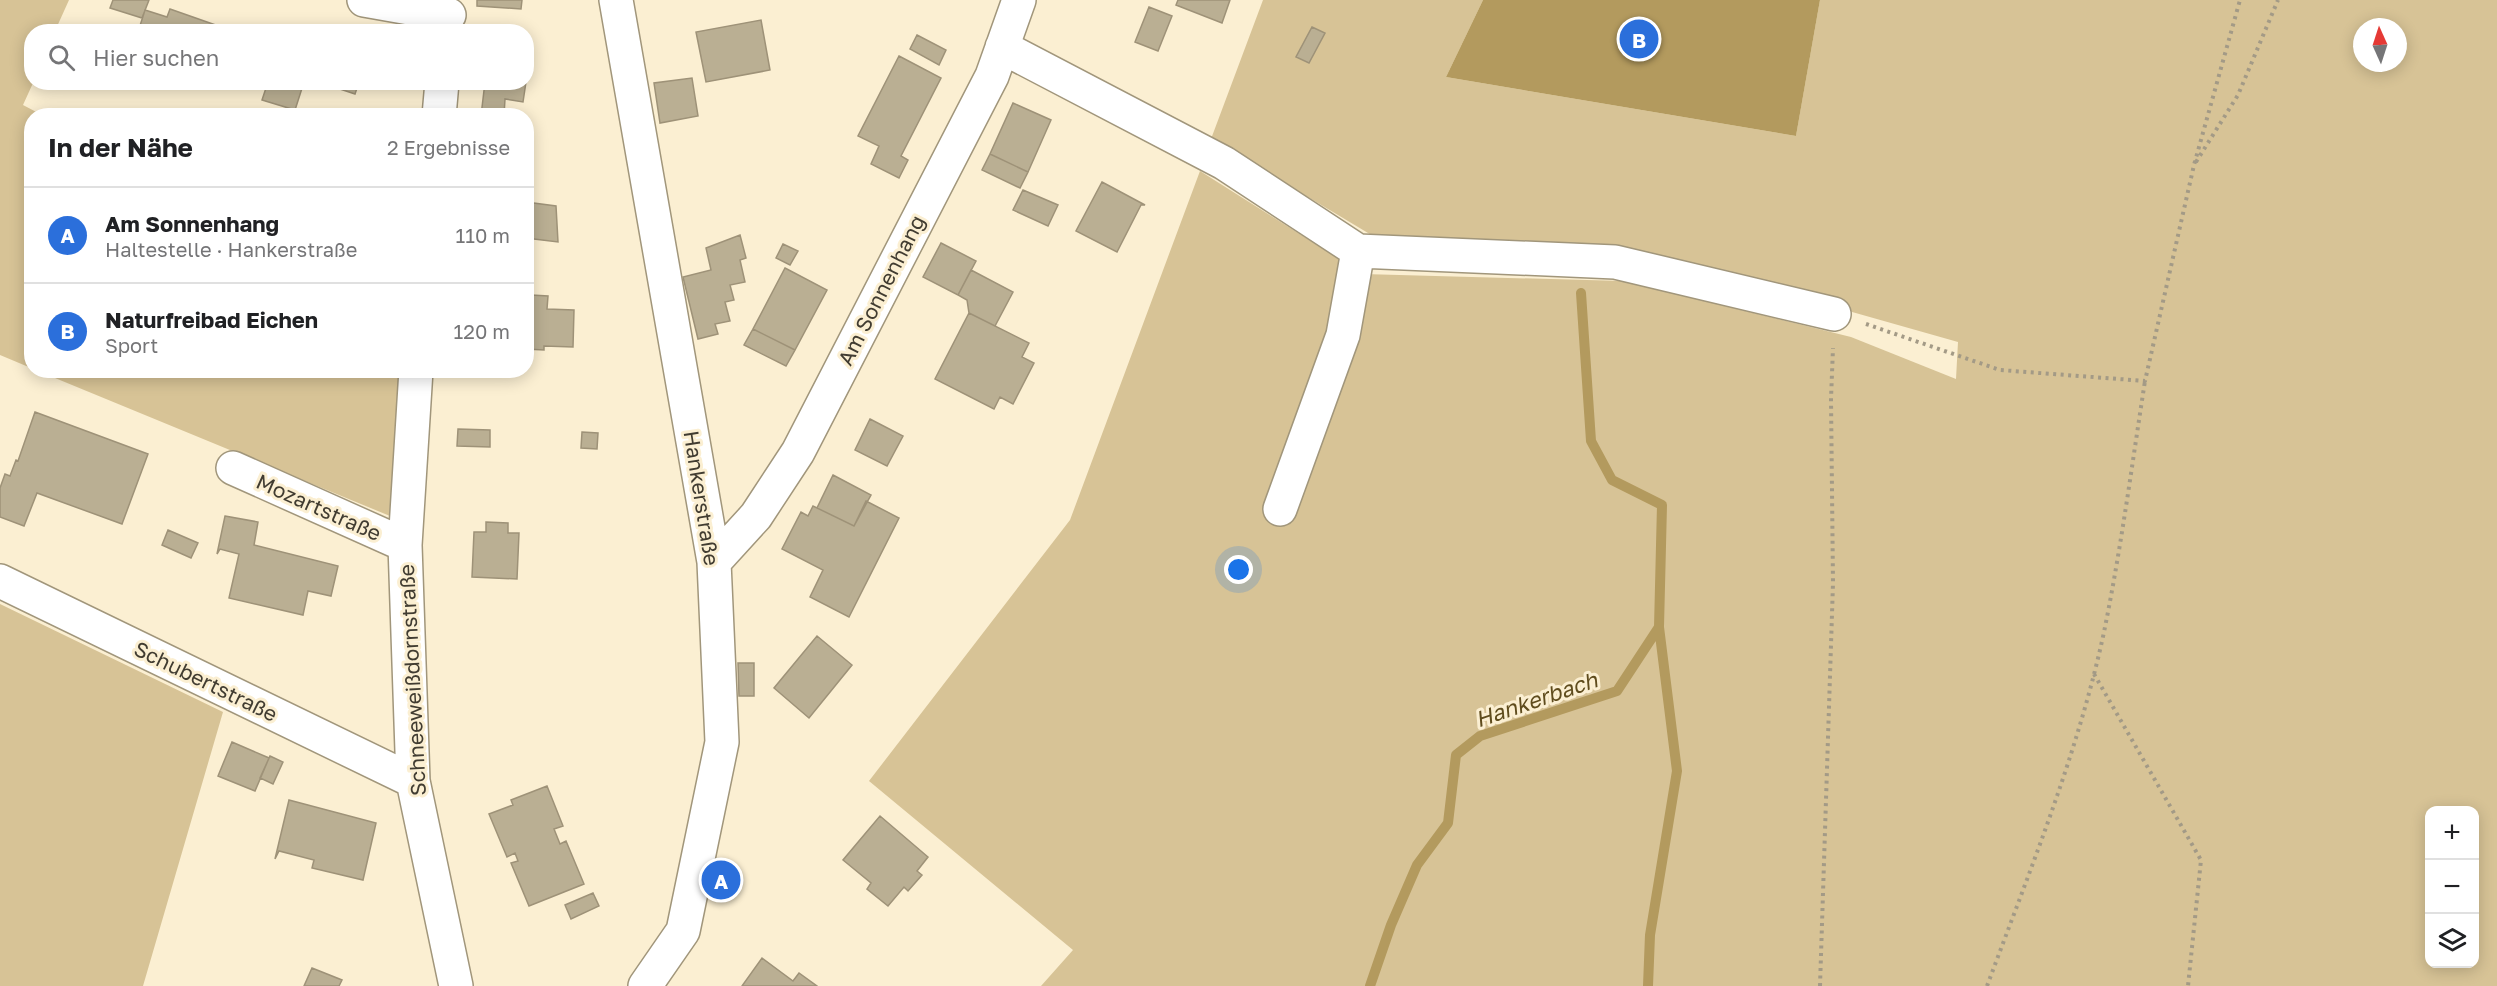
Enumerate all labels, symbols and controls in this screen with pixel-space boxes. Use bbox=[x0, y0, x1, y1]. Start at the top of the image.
pin: B bbox=[1620, 16, 1658, 62]
north arrow bbox=[2353, 18, 2407, 72]
search box bbox=[24, 24, 534, 90]
icon: search bbox=[45, 41, 78, 74]
text: Hier suchen bbox=[93, 44, 219, 71]
text: In der Nähe bbox=[48, 132, 193, 163]
text: 2 Ergebnisse bbox=[387, 135, 510, 159]
text: Am Sonnenhang bbox=[105, 210, 279, 237]
street label: Am Sonnenhang bbox=[832, 210, 930, 370]
text: A bbox=[60, 223, 75, 247]
text: 110 m bbox=[456, 223, 510, 247]
text: Haltestelle · Hankerstraße bbox=[105, 237, 357, 261]
text: Naturfreibad Eichen bbox=[105, 306, 318, 333]
text: B bbox=[60, 319, 75, 343]
text: 120 m bbox=[454, 319, 510, 343]
text: Sport bbox=[105, 333, 158, 357]
street label: Hankerstraße bbox=[678, 429, 726, 567]
street label: Mozartstraße bbox=[253, 468, 385, 546]
your location bbox=[1224, 555, 1253, 584]
street label: Schneeweißdornstraße bbox=[393, 563, 431, 797]
street label: Schubertstraße bbox=[130, 635, 282, 727]
water label: Hankerbach bbox=[1471, 665, 1602, 733]
map controls bbox=[2425, 806, 2479, 968]
button: + bbox=[2425, 806, 2479, 860]
pin: A bbox=[702, 858, 740, 902]
button: − bbox=[2425, 860, 2479, 914]
button: layers bbox=[2425, 914, 2479, 968]

